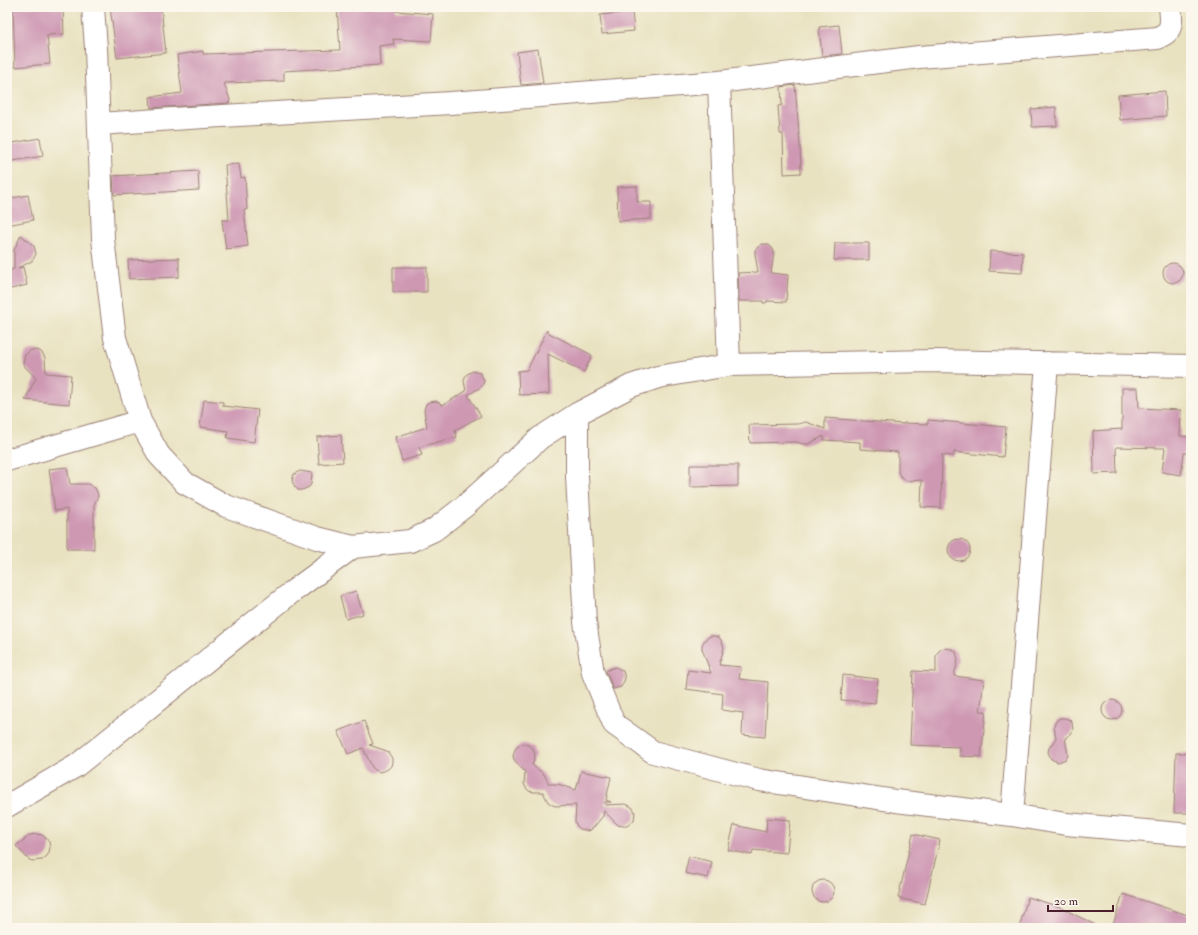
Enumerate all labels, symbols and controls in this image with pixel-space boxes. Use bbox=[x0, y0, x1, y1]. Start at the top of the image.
scale bar bbox=[1048, 887, 1113, 913]
text: 20 m bbox=[1054, 894, 1079, 909]

